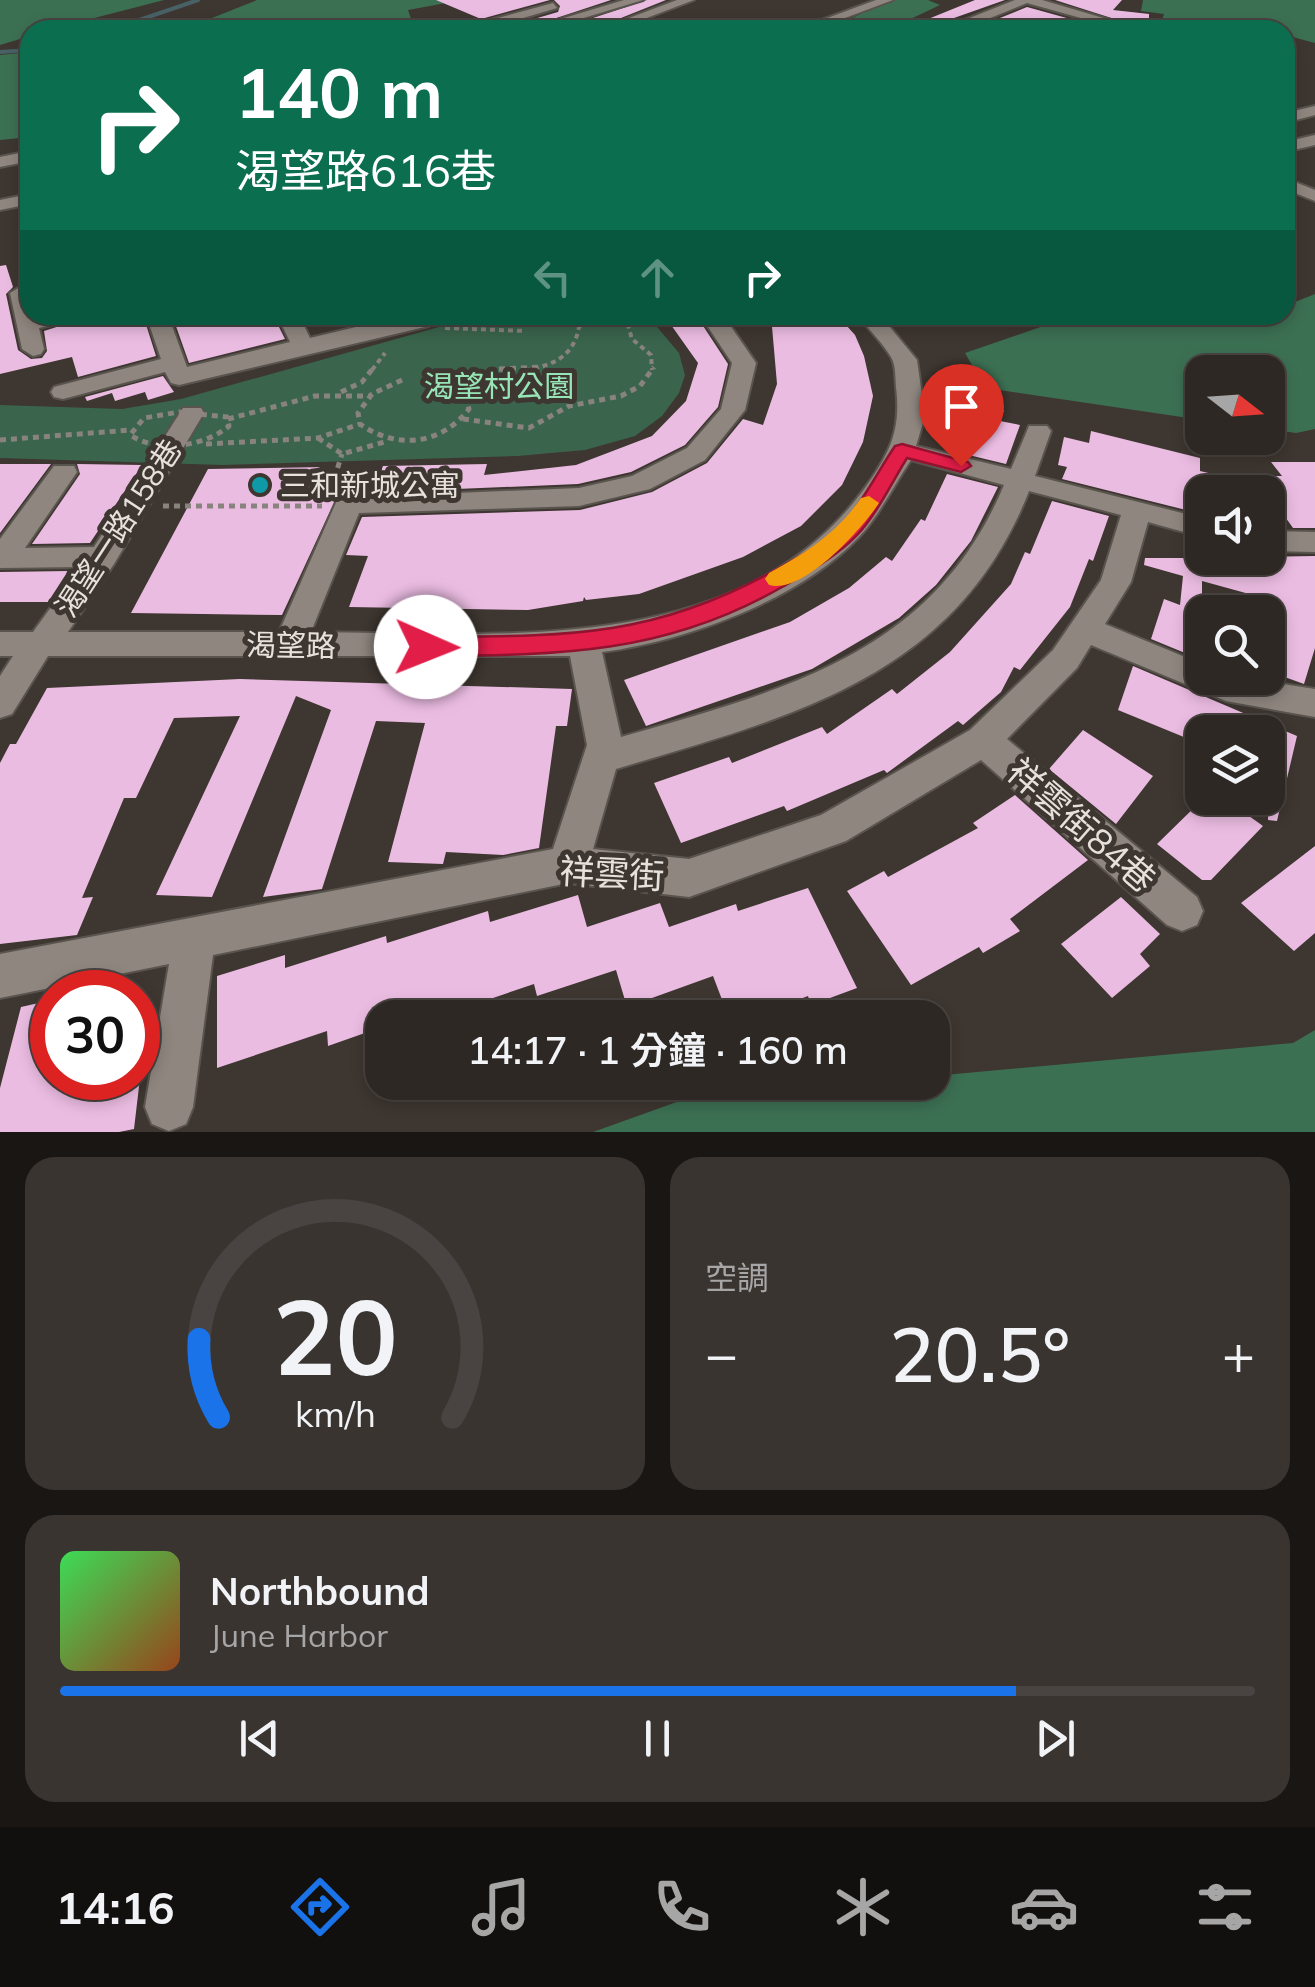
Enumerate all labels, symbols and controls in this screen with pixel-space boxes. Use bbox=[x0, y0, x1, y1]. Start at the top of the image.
text: 140 m bbox=[235, 48, 443, 136]
icon: right bbox=[70, 60, 200, 190]
text: 渴望路616巷 bbox=[235, 142, 496, 198]
icon: left bbox=[525, 250, 580, 305]
icon: ahead bbox=[630, 250, 685, 305]
icon: right bbox=[735, 250, 790, 305]
north arrow bbox=[1185, 355, 1285, 455]
map controls bbox=[1185, 355, 1285, 815]
pin bbox=[919, 364, 1004, 467]
park label: 渴望村公園 bbox=[424, 367, 574, 405]
icon: arrive bbox=[934, 379, 989, 434]
street label: 渴望一路158巷 bbox=[47, 432, 189, 624]
place label: 三和新城公寓 bbox=[280, 466, 460, 504]
marker: 三和新城公寓 bbox=[249, 474, 271, 496]
button: sound bbox=[1185, 475, 1285, 575]
position arrow bbox=[374, 595, 478, 699]
button: search bbox=[1185, 595, 1285, 695]
street label: 渴望路 bbox=[246, 625, 336, 665]
button: layers bbox=[1185, 715, 1285, 815]
street label: 祥雲街84巷 bbox=[999, 749, 1165, 901]
street label: 祥雲街 bbox=[558, 848, 666, 898]
speed limit sign: 30 bbox=[30, 970, 160, 1100]
text: 14:17 · 1 分鐘 · 160 m bbox=[467, 1026, 848, 1074]
text: 空調 bbox=[705, 1257, 769, 1297]
text: 20 bbox=[273, 1270, 397, 1401]
text: 20.5° bbox=[890, 1307, 1070, 1401]
text: − bbox=[705, 1319, 738, 1388]
text: + bbox=[1222, 1319, 1255, 1388]
text: km/h bbox=[295, 1391, 375, 1436]
text: Northbound bbox=[210, 1567, 430, 1615]
text: June Harbor bbox=[210, 1615, 388, 1655]
icon: previous bbox=[232, 1711, 287, 1766]
icon: pause bbox=[630, 1711, 685, 1766]
icon: next bbox=[1028, 1711, 1083, 1766]
icon: directions bbox=[285, 1872, 355, 1942]
icon: music bbox=[466, 1872, 536, 1942]
icon: phone bbox=[647, 1872, 717, 1942]
icon: climate bbox=[828, 1872, 898, 1942]
icon: car bbox=[1009, 1872, 1079, 1942]
icon: filters bbox=[1190, 1872, 1260, 1942]
text: 14:16 bbox=[55, 1879, 175, 1935]

